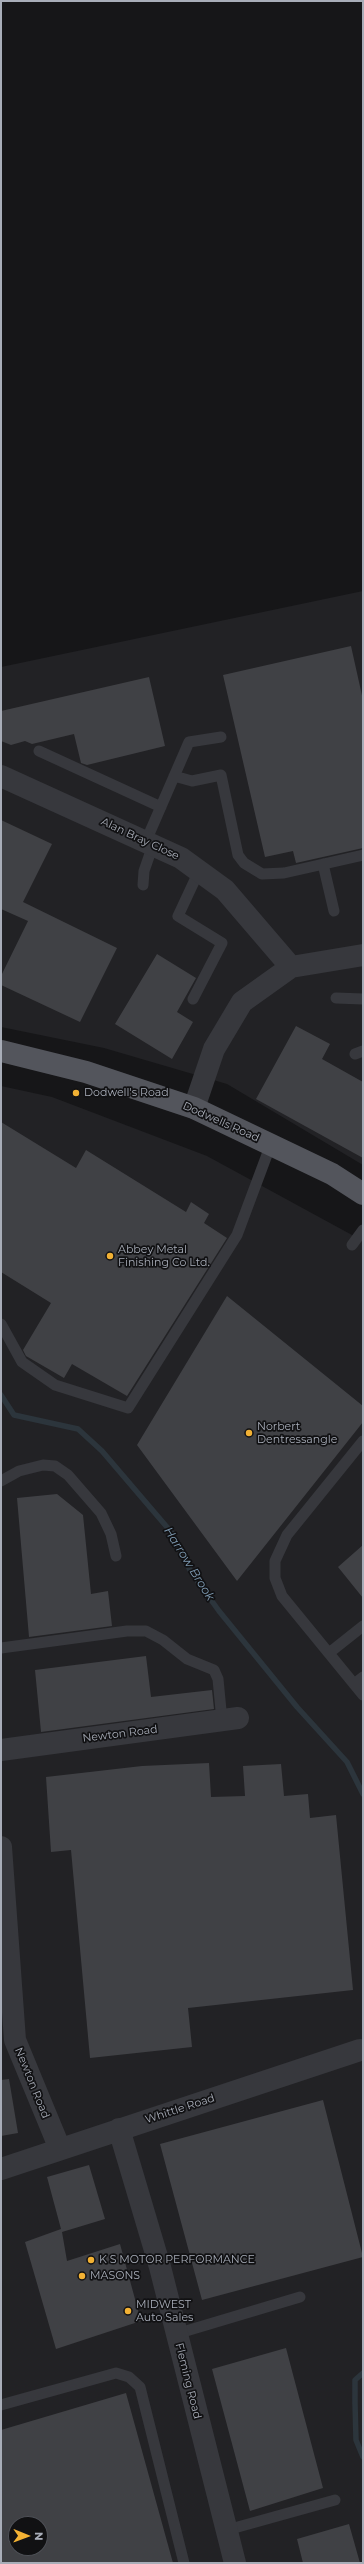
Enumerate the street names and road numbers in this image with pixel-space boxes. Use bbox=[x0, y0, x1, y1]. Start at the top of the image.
street label: Alan Bray Close bbox=[99, 815, 181, 863]
street label: Dodwells Road bbox=[181, 1099, 261, 1145]
street label: Newton Road bbox=[82, 1723, 158, 1745]
street label: Newton Road bbox=[12, 2046, 52, 2120]
street label: Whittle Road bbox=[144, 2092, 216, 2126]
street label: Fleming Road bbox=[172, 2342, 204, 2420]

